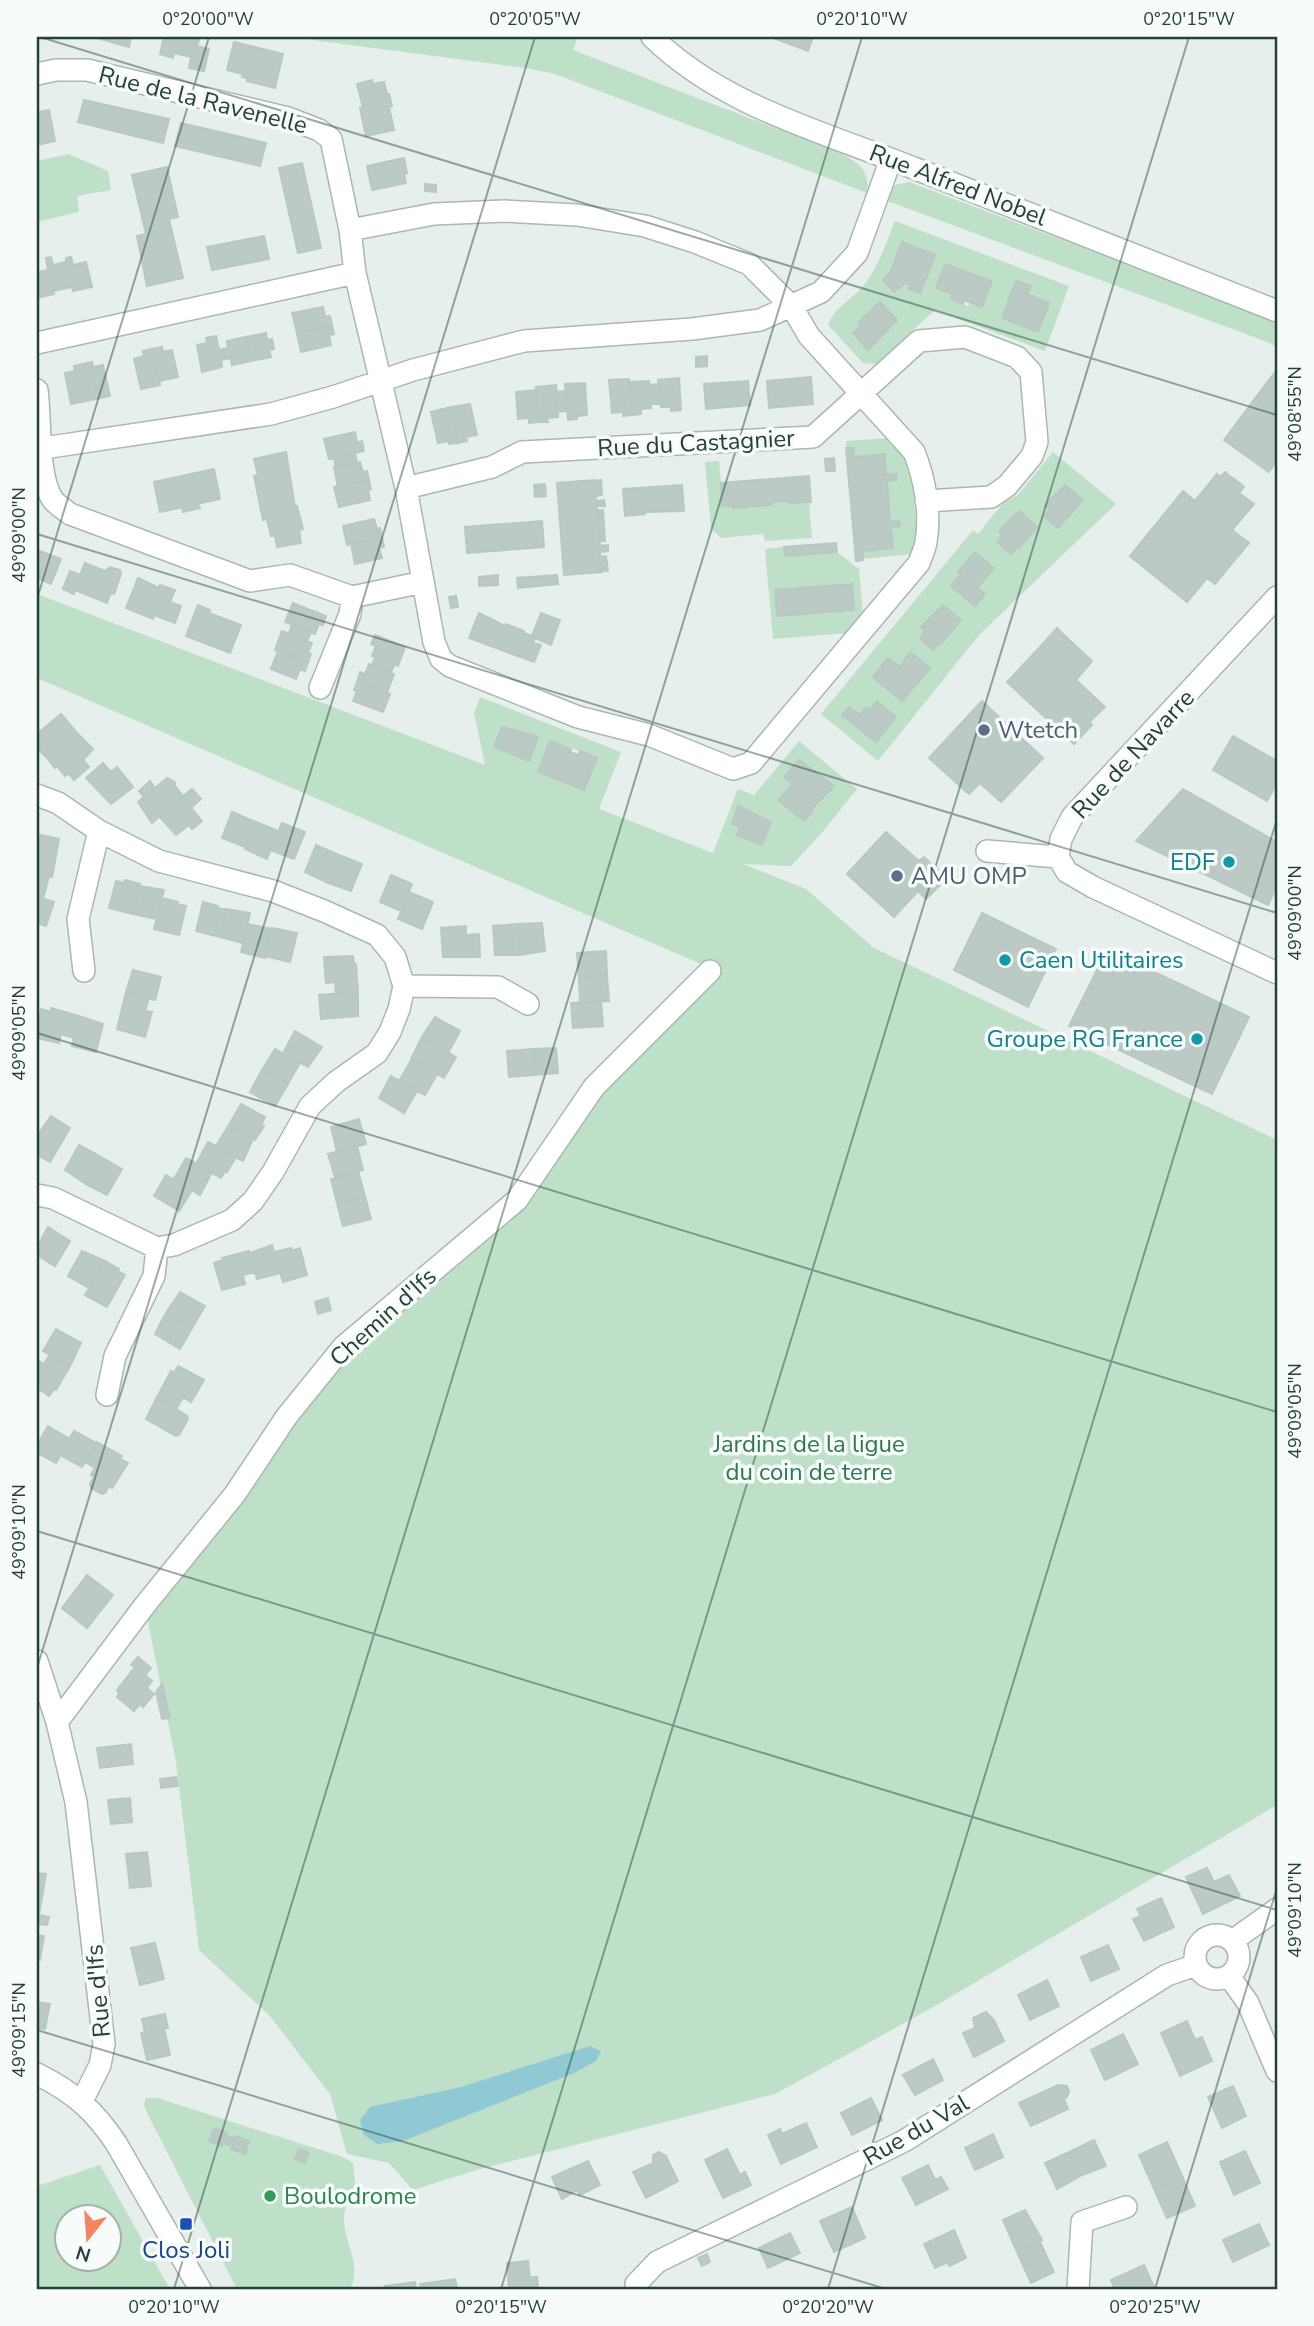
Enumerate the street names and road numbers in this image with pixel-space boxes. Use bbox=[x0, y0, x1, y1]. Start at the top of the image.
street label: Rue de la Ravenelle bbox=[95, 59, 311, 141]
street label: Rue Alfred Nobel bbox=[865, 137, 1051, 233]
street label: Rue du Castagnier bbox=[596, 422, 796, 464]
street label: Rue de Navarre bbox=[1065, 682, 1201, 826]
street label: Chemin d'Ifs bbox=[323, 1261, 443, 1373]
street label: Rue d'Ifs bbox=[78, 1943, 118, 2039]
street label: Rue du Val bbox=[857, 2087, 975, 2173]

